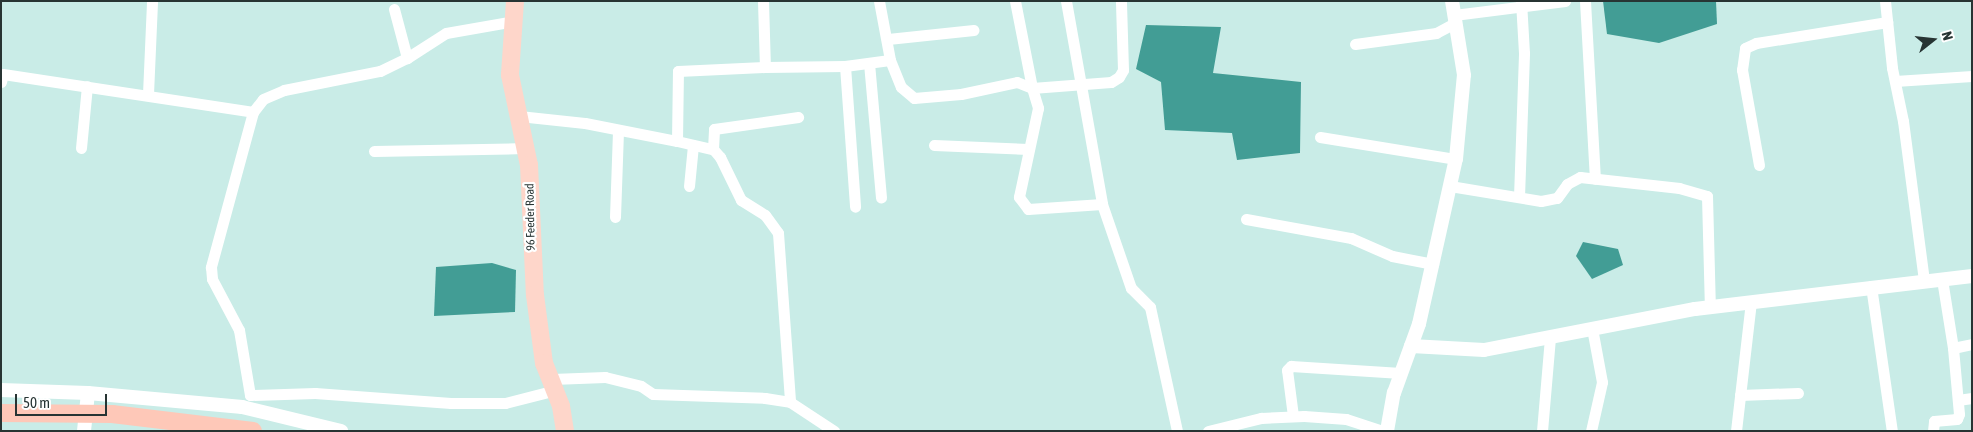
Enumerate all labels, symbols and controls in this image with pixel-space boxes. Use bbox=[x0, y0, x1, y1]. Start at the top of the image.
north arrow bbox=[1908, 15, 1958, 65]
text: N bbox=[1939, 30, 1956, 42]
street label: 96 Feeder Road bbox=[523, 183, 539, 251]
scale bar bbox=[18, 384, 110, 416]
text: 50 m bbox=[23, 394, 50, 411]

